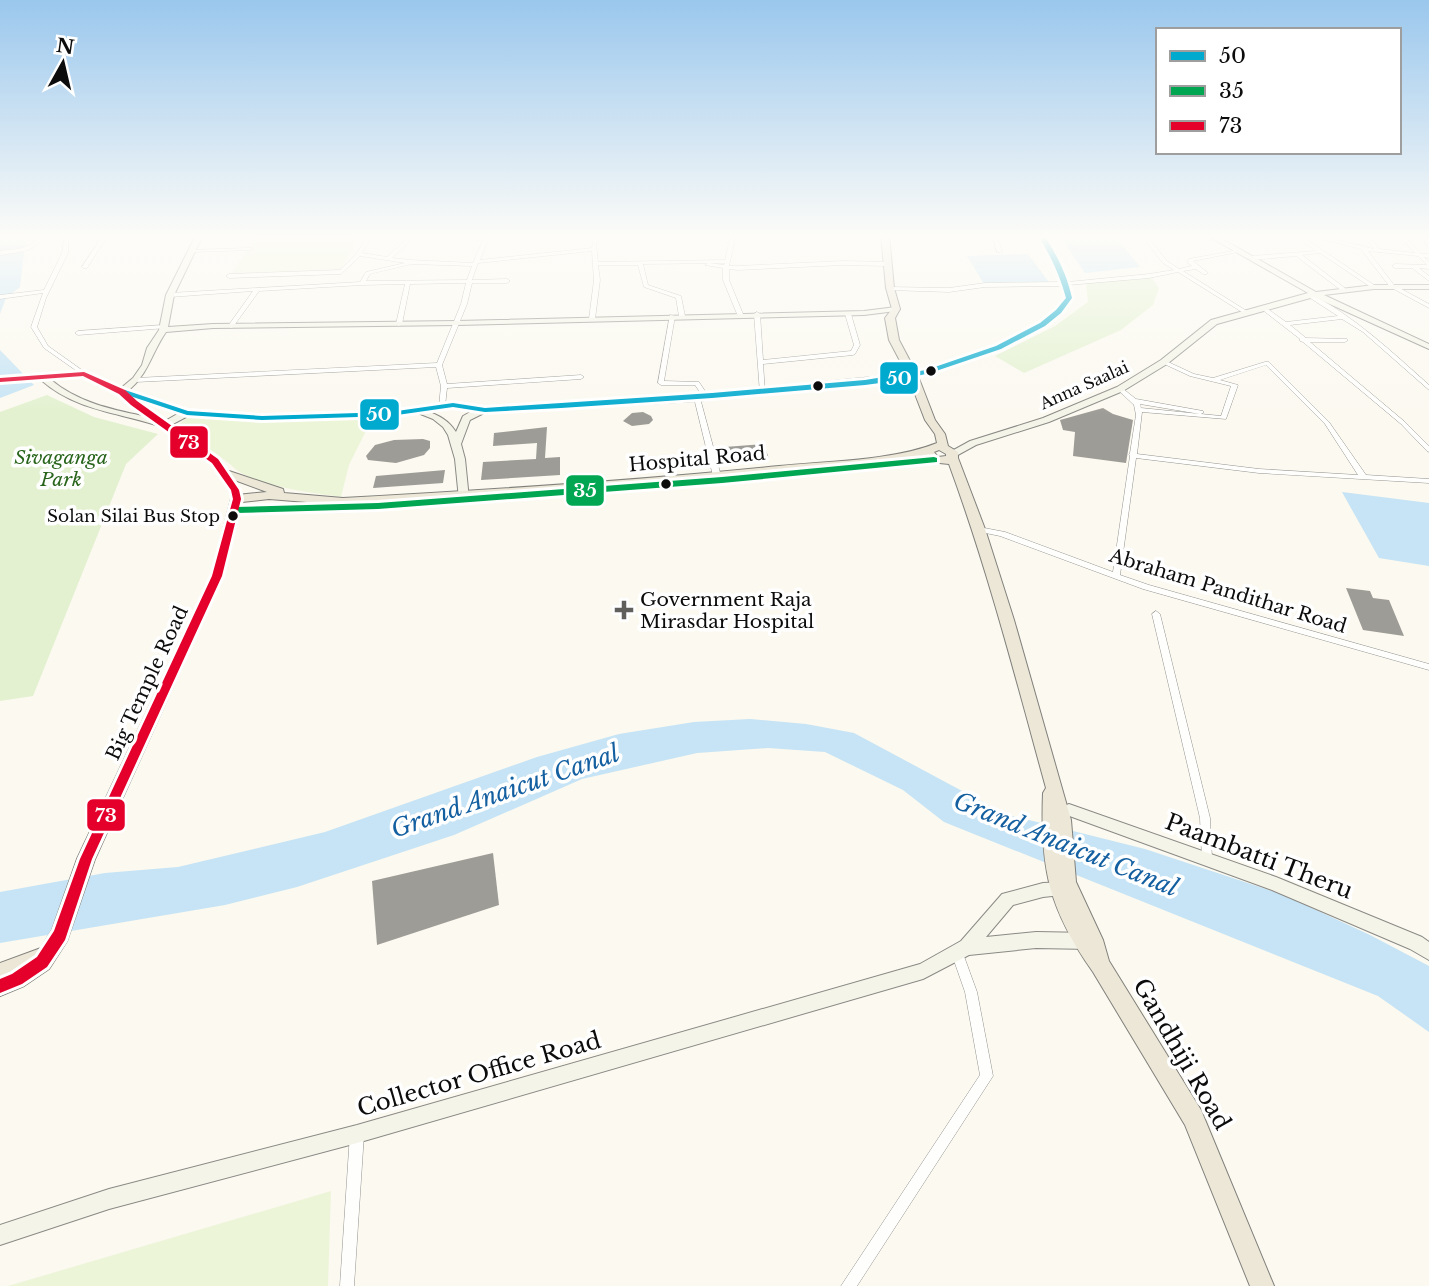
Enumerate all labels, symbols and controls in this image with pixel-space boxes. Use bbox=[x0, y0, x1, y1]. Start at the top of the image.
north arrow bbox=[28, 28, 98, 98]
legend bbox=[1156, 28, 1401, 154]
text: N bbox=[55, 34, 76, 59]
text: 50 bbox=[1219, 43, 1246, 69]
text: 35 bbox=[1219, 78, 1244, 104]
text: 73 bbox=[1219, 113, 1242, 139]
street label: Anna Saalai bbox=[1036, 356, 1132, 414]
line badge: 50 bbox=[879, 361, 919, 395]
unlabelled marker bbox=[924, 364, 938, 378]
text: 50 bbox=[886, 367, 912, 390]
unlabelled marker bbox=[811, 379, 825, 393]
line badge: 50 bbox=[359, 398, 400, 431]
text: 50 bbox=[366, 403, 392, 426]
line badge: 73 bbox=[169, 425, 209, 459]
text: 73 bbox=[178, 431, 200, 454]
street label: Hospital Road bbox=[628, 442, 767, 476]
park label: Sivaganga Park bbox=[14, 446, 108, 491]
line badge: 35 bbox=[565, 474, 605, 507]
unlabelled marker bbox=[659, 477, 673, 491]
text: 35 bbox=[573, 479, 597, 502]
place label: Solan Silai Bus Stop bbox=[47, 506, 220, 527]
marker: Solan Silai Bus Stop bbox=[226, 509, 240, 523]
street label: Abraham Pandithar Road bbox=[1105, 544, 1350, 638]
place label: Government Raja Mirasdar Hospital bbox=[640, 588, 814, 633]
marker: Government Raja Mirasdar Hospital bbox=[614, 600, 634, 620]
street label: Big Temple Road bbox=[101, 602, 193, 764]
water label: Grand Anaicut Canal bbox=[387, 738, 623, 844]
water label: Grand Anaicut Canal bbox=[950, 786, 1183, 902]
line badge: 73 bbox=[86, 798, 126, 832]
text: 73 bbox=[95, 804, 117, 827]
street label: Paambatti Theru bbox=[1161, 807, 1357, 905]
street label: Gandhiji Road bbox=[1127, 973, 1237, 1135]
street label: Collector Office Road bbox=[354, 1026, 604, 1122]

